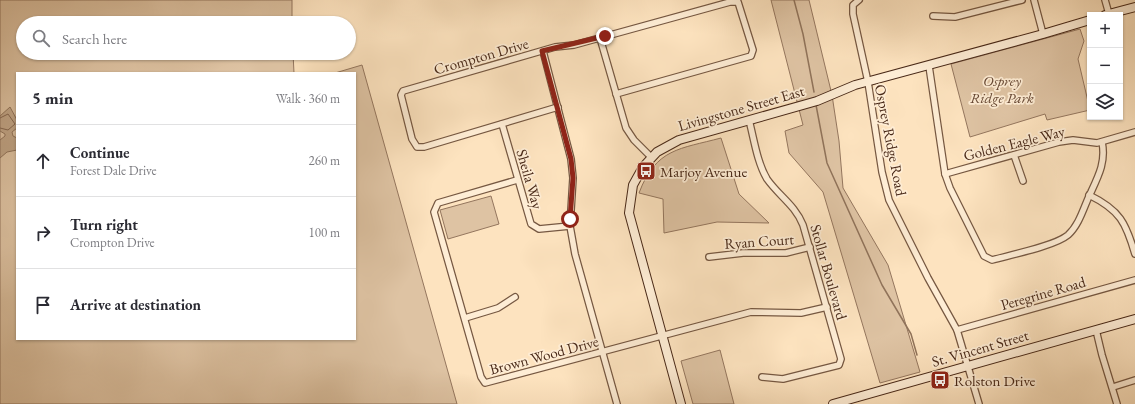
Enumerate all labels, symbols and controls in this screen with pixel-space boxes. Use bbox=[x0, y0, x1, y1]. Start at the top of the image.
map controls bbox=[1087, 12, 1123, 120]
button: + bbox=[1087, 12, 1123, 48]
search box bbox=[16, 16, 356, 60]
icon: search bbox=[30, 27, 52, 49]
route end bbox=[596, 27, 614, 45]
text: Search here bbox=[62, 29, 127, 48]
street label: Crompton Drive bbox=[431, 33, 531, 79]
button: − bbox=[1087, 48, 1123, 84]
park label: Osprey Ridge Park bbox=[970, 71, 1034, 107]
street label: Livingstone Street East bbox=[676, 81, 807, 135]
street label: Osprey Ridge Road bbox=[871, 83, 911, 198]
button: layers bbox=[1087, 84, 1123, 120]
text: 5 min bbox=[32, 87, 73, 109]
text: Walk · 360 m bbox=[276, 90, 340, 107]
street label: Golden Eagle Way bbox=[961, 121, 1067, 165]
text: Continue bbox=[70, 143, 130, 162]
street label: Sheila Way bbox=[512, 147, 548, 212]
icon: ahead bbox=[32, 150, 54, 172]
text: 260 m bbox=[309, 152, 340, 169]
bus stop icon: Marjoy Avenue bbox=[635, 160, 657, 182]
text: Forest Dale Drive bbox=[70, 162, 157, 179]
place label: Marjoy Avenue bbox=[660, 162, 747, 181]
route start bbox=[561, 210, 579, 228]
text: Turn right bbox=[70, 215, 138, 234]
icon: right bbox=[32, 222, 54, 244]
street label: Stollar Boulevard bbox=[806, 222, 852, 322]
text: 100 m bbox=[309, 224, 340, 241]
street label: Ryan Court bbox=[724, 229, 795, 253]
text: Crompton Drive bbox=[70, 234, 155, 251]
street label: Peregrine Road bbox=[998, 272, 1088, 314]
icon: arrive bbox=[32, 294, 54, 316]
text: Arrive at destination bbox=[70, 295, 201, 314]
street label: St. Vincent Street bbox=[929, 325, 1031, 371]
street label: Brown Wood Drive bbox=[487, 331, 601, 379]
bus stop icon: Rolston Drive bbox=[929, 369, 951, 391]
place label: Rolston Drive bbox=[954, 371, 1036, 390]

